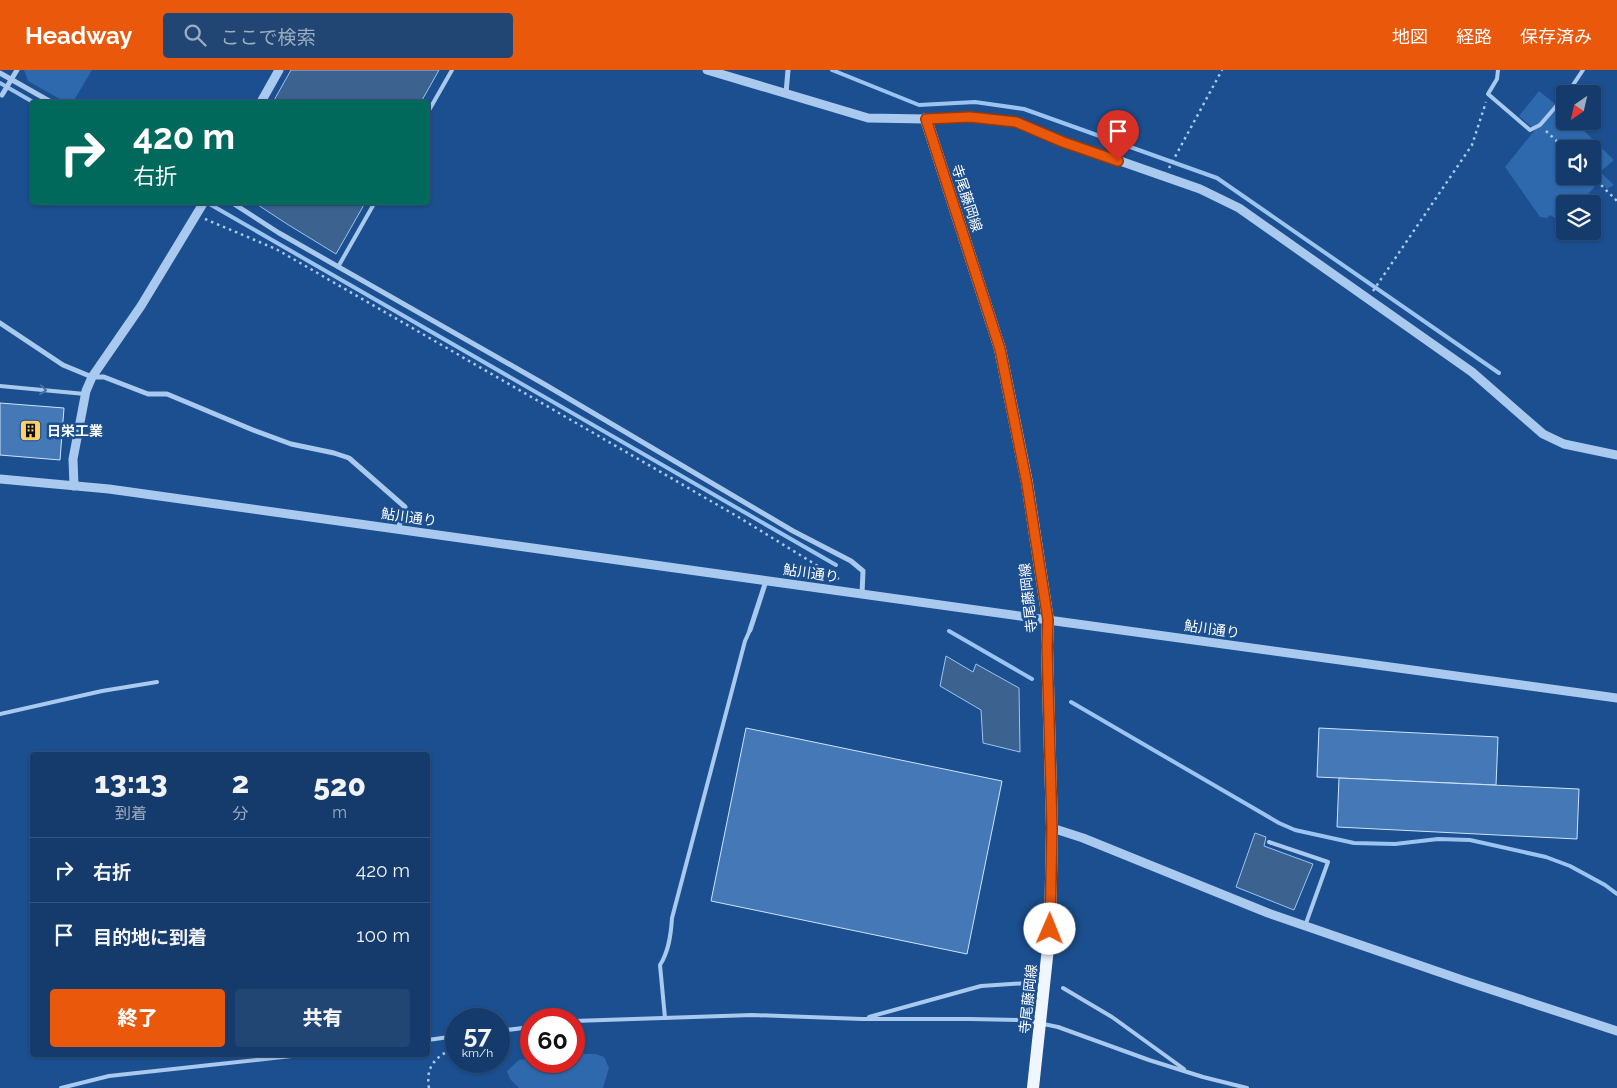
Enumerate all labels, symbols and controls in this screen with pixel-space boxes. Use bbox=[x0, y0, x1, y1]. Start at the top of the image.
search box bbox=[163, 13, 513, 58]
text: Headway bbox=[25, 21, 133, 50]
icon: search bbox=[181, 21, 209, 49]
text: ここで検索 bbox=[221, 26, 316, 48]
text: 地図 bbox=[1392, 26, 1428, 47]
text: 経路 bbox=[1456, 26, 1492, 47]
text: 保存済み bbox=[1520, 26, 1592, 47]
north arrow bbox=[1556, 85, 1601, 130]
map controls bbox=[1556, 85, 1601, 240]
pin bbox=[1097, 110, 1139, 161]
text: 420 m bbox=[133, 116, 235, 157]
icon: arrive bbox=[1104, 117, 1132, 145]
icon: right bbox=[50, 120, 115, 185]
button: sound bbox=[1556, 140, 1601, 185]
street label: 寺尾藤岡線 bbox=[949, 162, 985, 234]
text: 右折 bbox=[133, 163, 177, 189]
button: layers bbox=[1556, 195, 1601, 240]
one-way arrow bbox=[39, 384, 47, 395]
building icon: 日栄工業 bbox=[19, 419, 43, 443]
place label: 日栄工業 bbox=[47, 423, 103, 439]
street label: 鮎川通り bbox=[380, 505, 438, 529]
street label: 鮎川通り bbox=[782, 561, 840, 585]
street label: 寺尾藤岡線 bbox=[1016, 562, 1040, 634]
street label: 鮎川通り bbox=[1183, 617, 1241, 641]
text: 13:13 bbox=[94, 765, 168, 800]
text: 2 bbox=[232, 765, 249, 800]
text: 520 bbox=[313, 768, 366, 803]
text: m bbox=[332, 803, 347, 822]
text: 到着 bbox=[115, 804, 147, 823]
text: 分 bbox=[232, 804, 248, 823]
icon: right bbox=[50, 856, 78, 884]
text: 420 m bbox=[356, 859, 410, 881]
text: 右折 bbox=[93, 861, 131, 883]
position arrow bbox=[1023, 902, 1075, 954]
icon: arrive bbox=[50, 921, 78, 949]
text: 100 m bbox=[356, 924, 410, 946]
text: 目的地に到着 bbox=[93, 926, 207, 948]
street label: 寺尾藤岡線 bbox=[1016, 963, 1040, 1035]
button: 終了 bbox=[50, 989, 225, 1047]
button: 共有 bbox=[235, 989, 410, 1047]
speed limit sign: 60 bbox=[520, 1008, 585, 1073]
text: 57 bbox=[464, 1019, 491, 1049]
text: km/h bbox=[462, 1046, 493, 1060]

